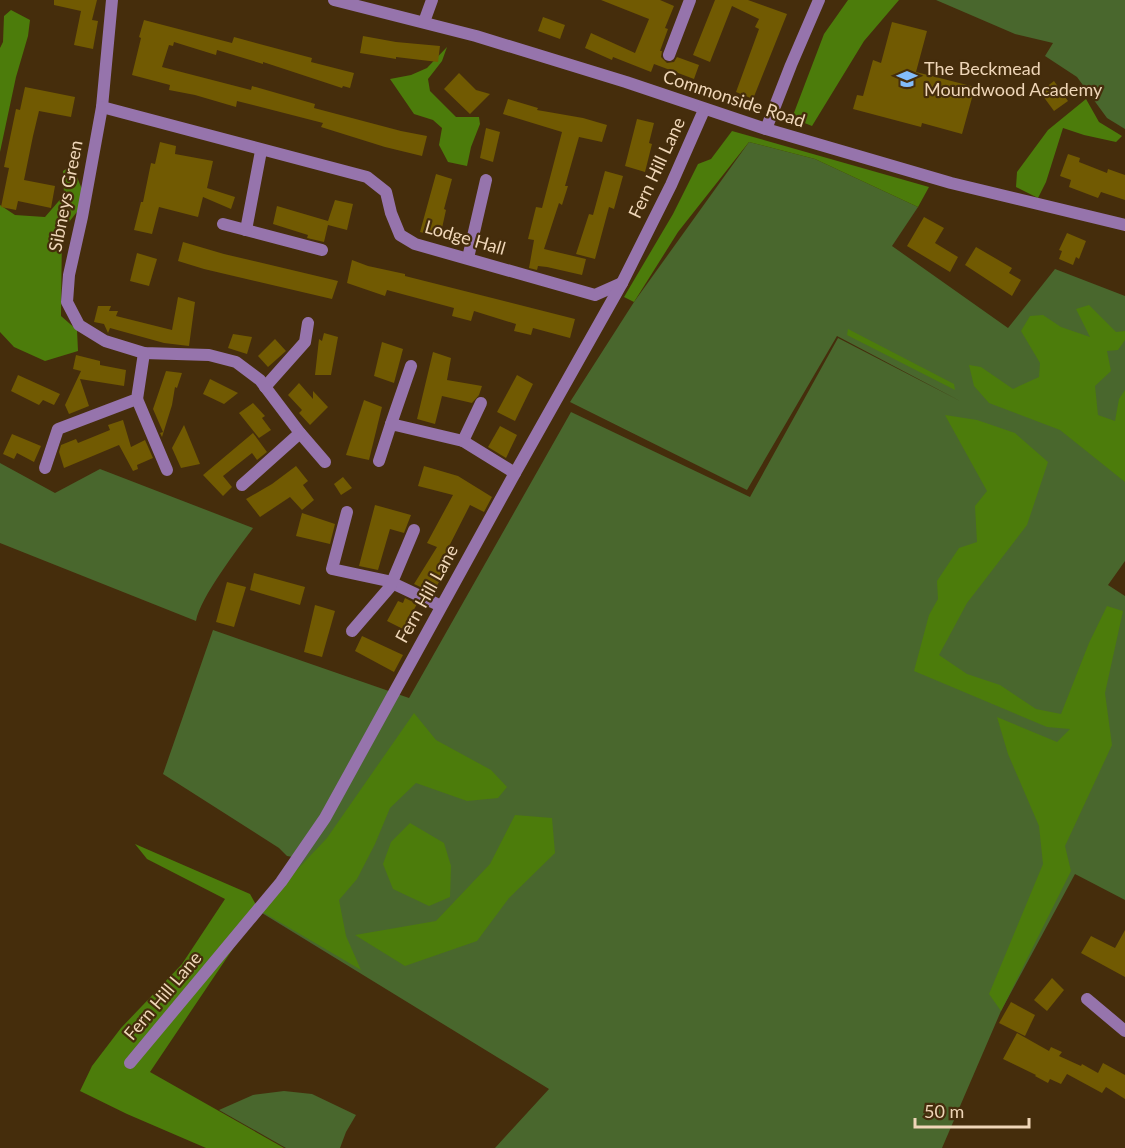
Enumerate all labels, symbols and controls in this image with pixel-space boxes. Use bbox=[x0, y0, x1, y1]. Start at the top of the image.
place label: The Beckmead Moundwood Academy bbox=[924, 57, 1103, 100]
street label: Commonside Road bbox=[660, 65, 808, 131]
school or university icon: The Beckmead Moundwood Academy bbox=[895, 67, 919, 91]
street label: Fern Hill Lane bbox=[623, 114, 689, 222]
street label: Sibneys Green bbox=[43, 138, 87, 253]
street label: Lodge Hall bbox=[422, 215, 508, 259]
street label: Fern Hill Lane bbox=[390, 541, 462, 646]
street label: Fern Hill Lane bbox=[119, 947, 206, 1044]
scale bar bbox=[915, 1091, 1029, 1129]
text: 50 m bbox=[924, 1100, 964, 1122]

